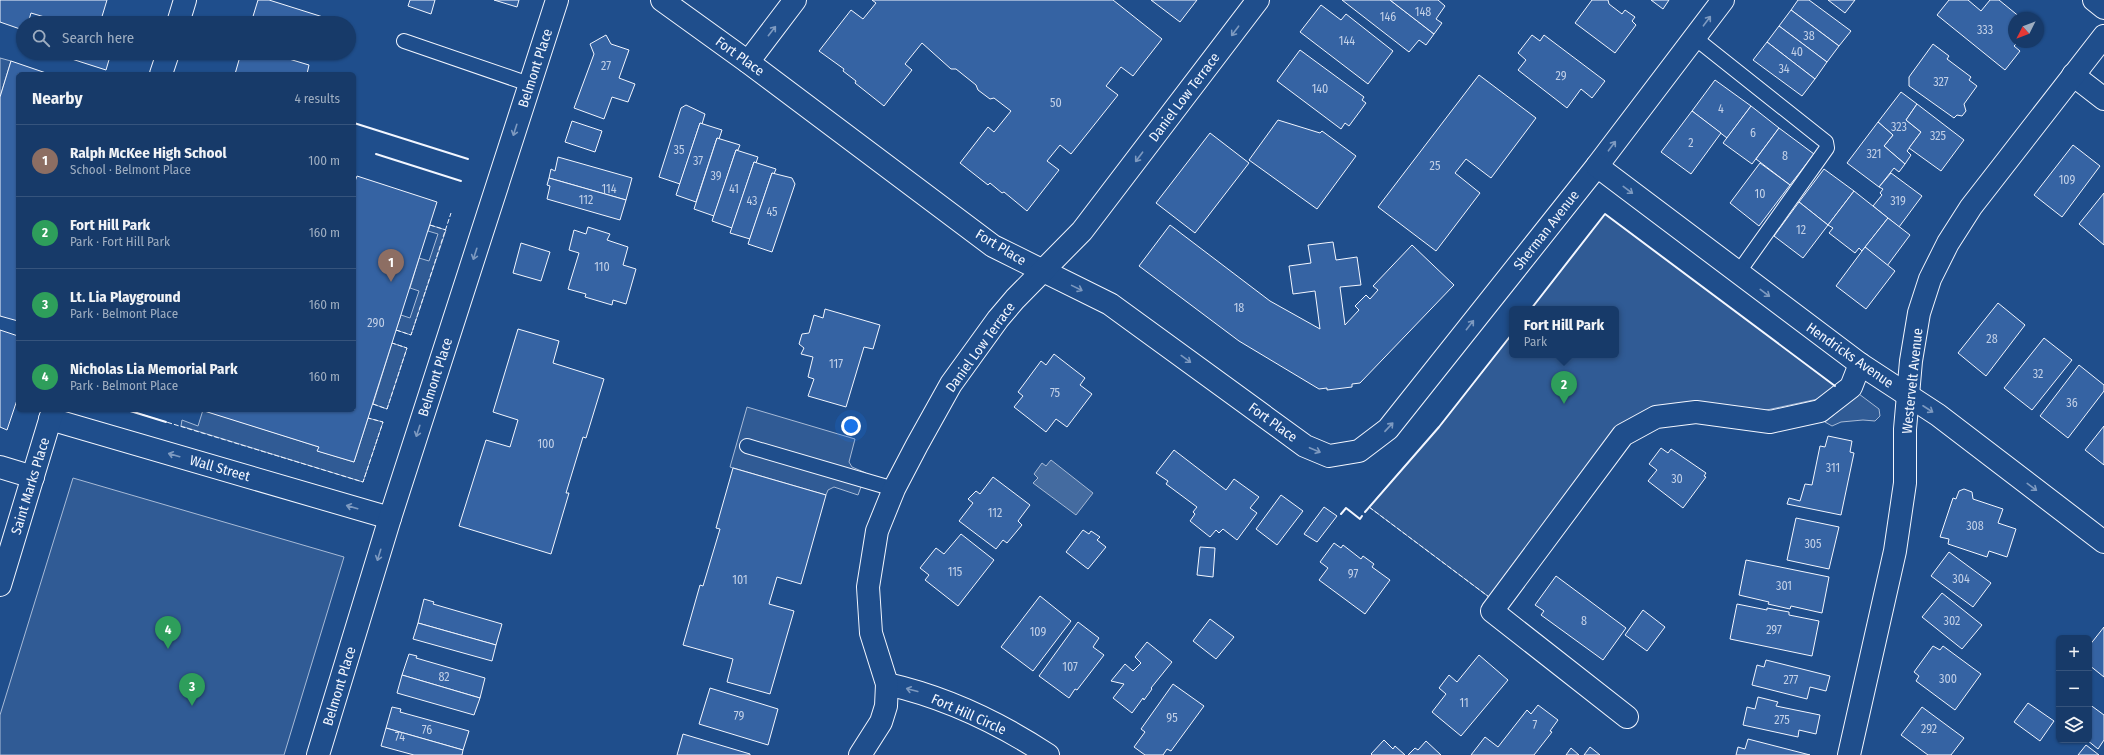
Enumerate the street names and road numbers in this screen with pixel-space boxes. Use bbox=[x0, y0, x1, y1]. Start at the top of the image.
street label: Belmont Place bbox=[515, 26, 556, 110]
street label: Fort Place bbox=[712, 33, 767, 80]
street label: Daniel Low Terrace bbox=[1145, 49, 1223, 145]
street label: Sherman Avenue bbox=[1510, 187, 1583, 274]
street label: Fort Place bbox=[972, 226, 1029, 269]
street label: Daniel Low Terrace bbox=[942, 299, 1019, 396]
street label: Hendricks Avenue bbox=[1803, 319, 1897, 392]
street label: Westervelt Avenue bbox=[1898, 327, 1927, 435]
street label: Belmont Place bbox=[415, 335, 456, 419]
street label: Fort Place bbox=[1245, 399, 1300, 446]
street label: Saint Marks Place bbox=[8, 436, 53, 537]
street label: Wall Street bbox=[188, 452, 252, 485]
street label: Belmont Place bbox=[319, 644, 360, 728]
street label: Fort Hill Circle bbox=[929, 690, 1009, 739]

